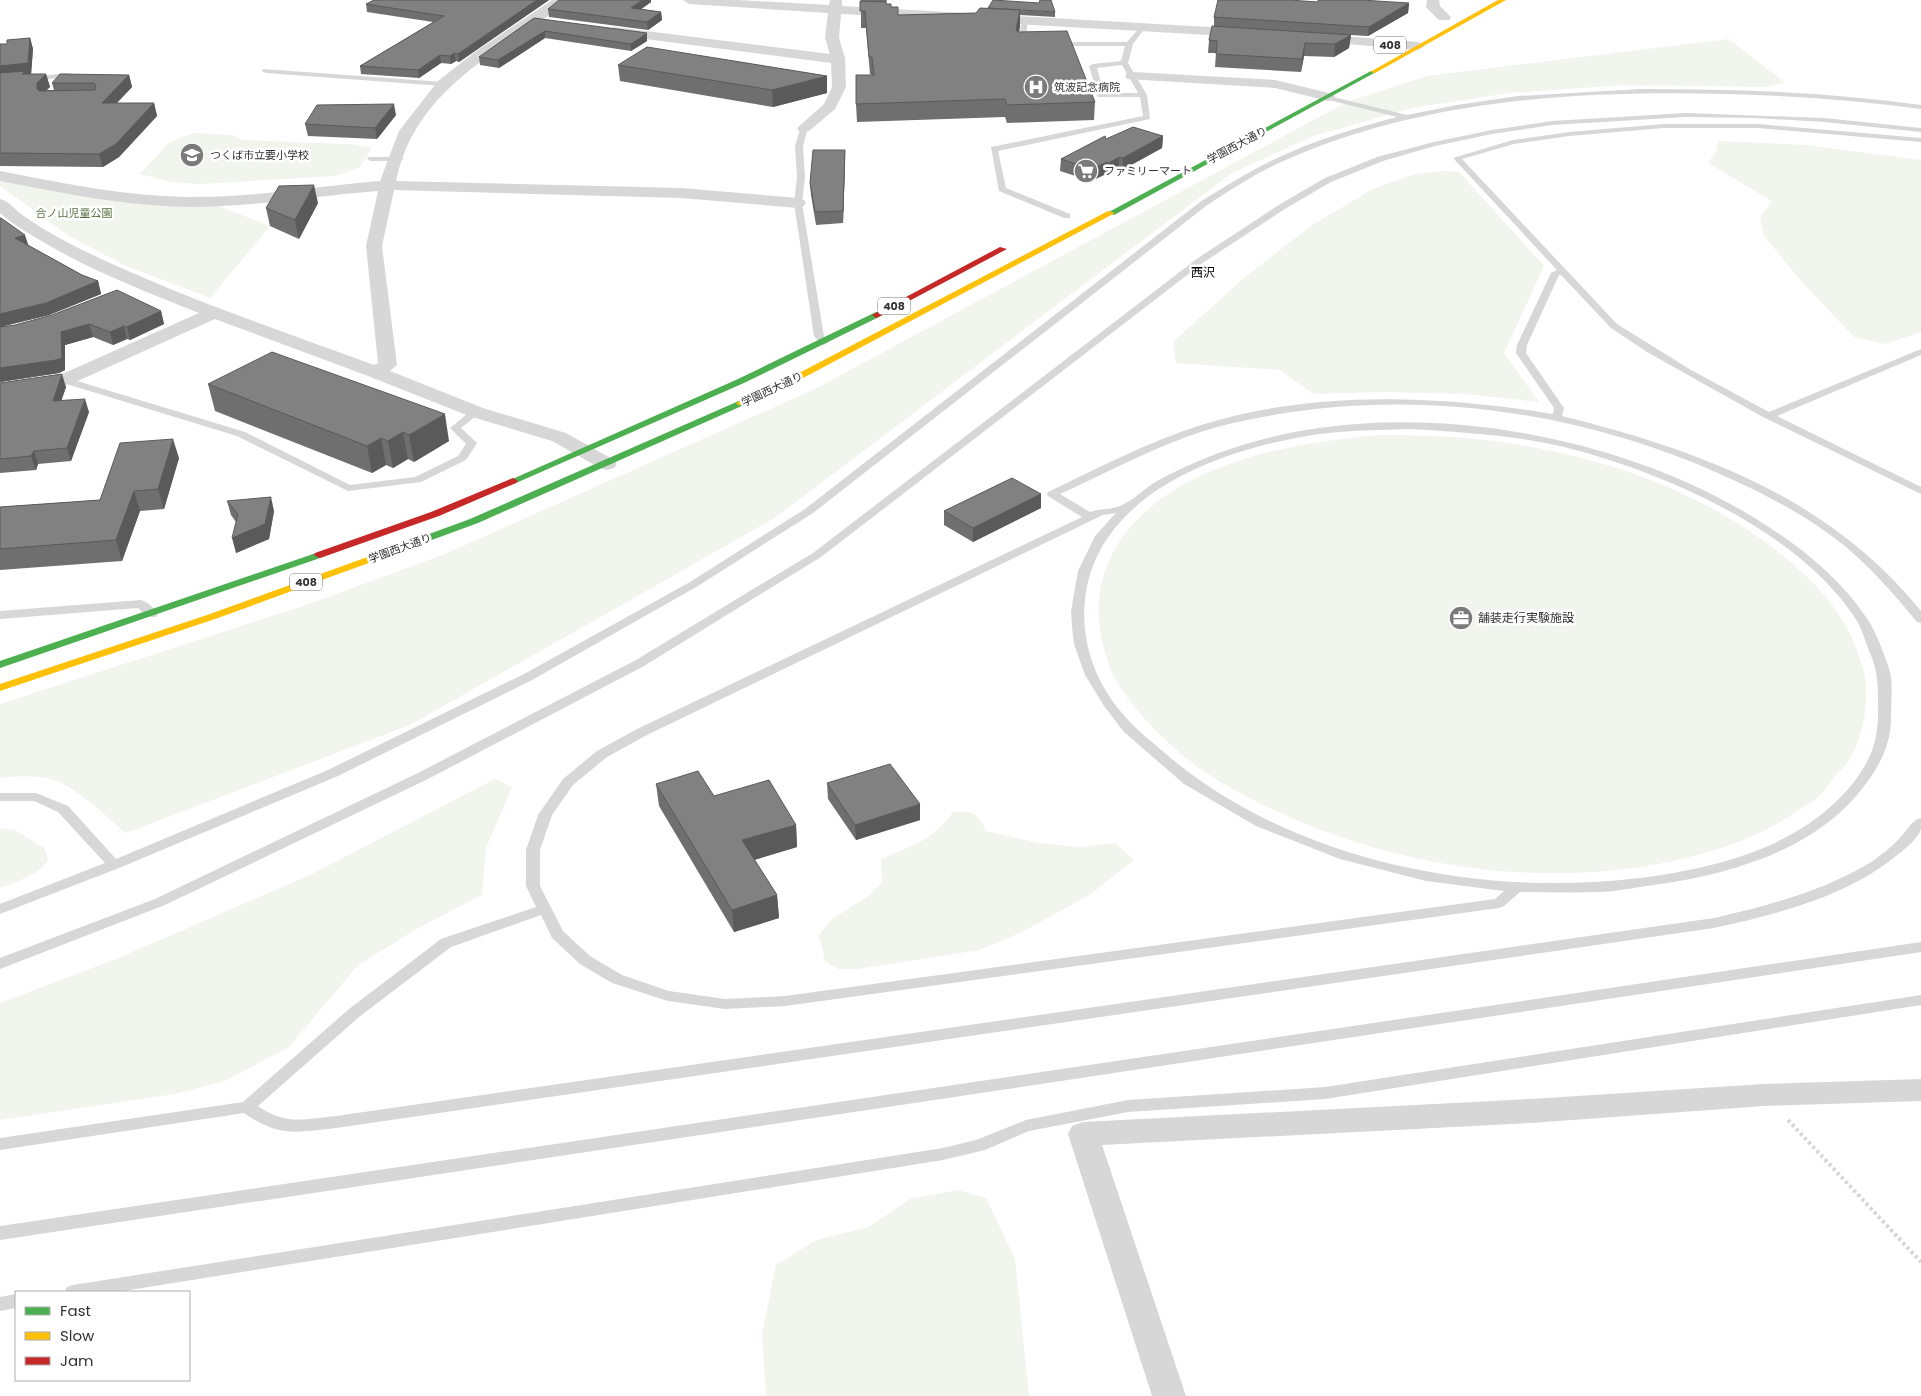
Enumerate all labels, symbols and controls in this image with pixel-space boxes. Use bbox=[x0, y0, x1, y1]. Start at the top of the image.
road number: 408 bbox=[1374, 36, 1406, 54]
hospital icon: 筑波記念病院 bbox=[1023, 74, 1049, 100]
place label: 筑波記念病院 bbox=[1054, 79, 1120, 95]
street label: 学園西大通り bbox=[1204, 122, 1270, 168]
school or university icon: つくば市立要小学校 bbox=[179, 142, 205, 168]
place label: つくば市立要小学校 bbox=[210, 147, 309, 163]
supermarket icon: ファミリーマート bbox=[1073, 158, 1099, 184]
place label: ファミリーマート bbox=[1104, 163, 1192, 179]
park label: 合ノ山児童公園 bbox=[36, 205, 113, 221]
district label: 西沢 bbox=[1191, 264, 1215, 281]
road number: 408 bbox=[878, 298, 910, 314]
street label: 学園西大通り bbox=[739, 368, 805, 410]
street label: 学園西大通り bbox=[366, 529, 434, 567]
road number: 408 bbox=[290, 574, 322, 590]
office icon: 舗装走行実験施設 bbox=[1448, 605, 1474, 631]
place label: 舗装走行実験施設 bbox=[1478, 609, 1574, 626]
legend bbox=[15, 1291, 190, 1381]
text: Fast bbox=[60, 1300, 91, 1321]
text: Slow bbox=[60, 1325, 95, 1346]
text: Jam bbox=[60, 1350, 94, 1371]

